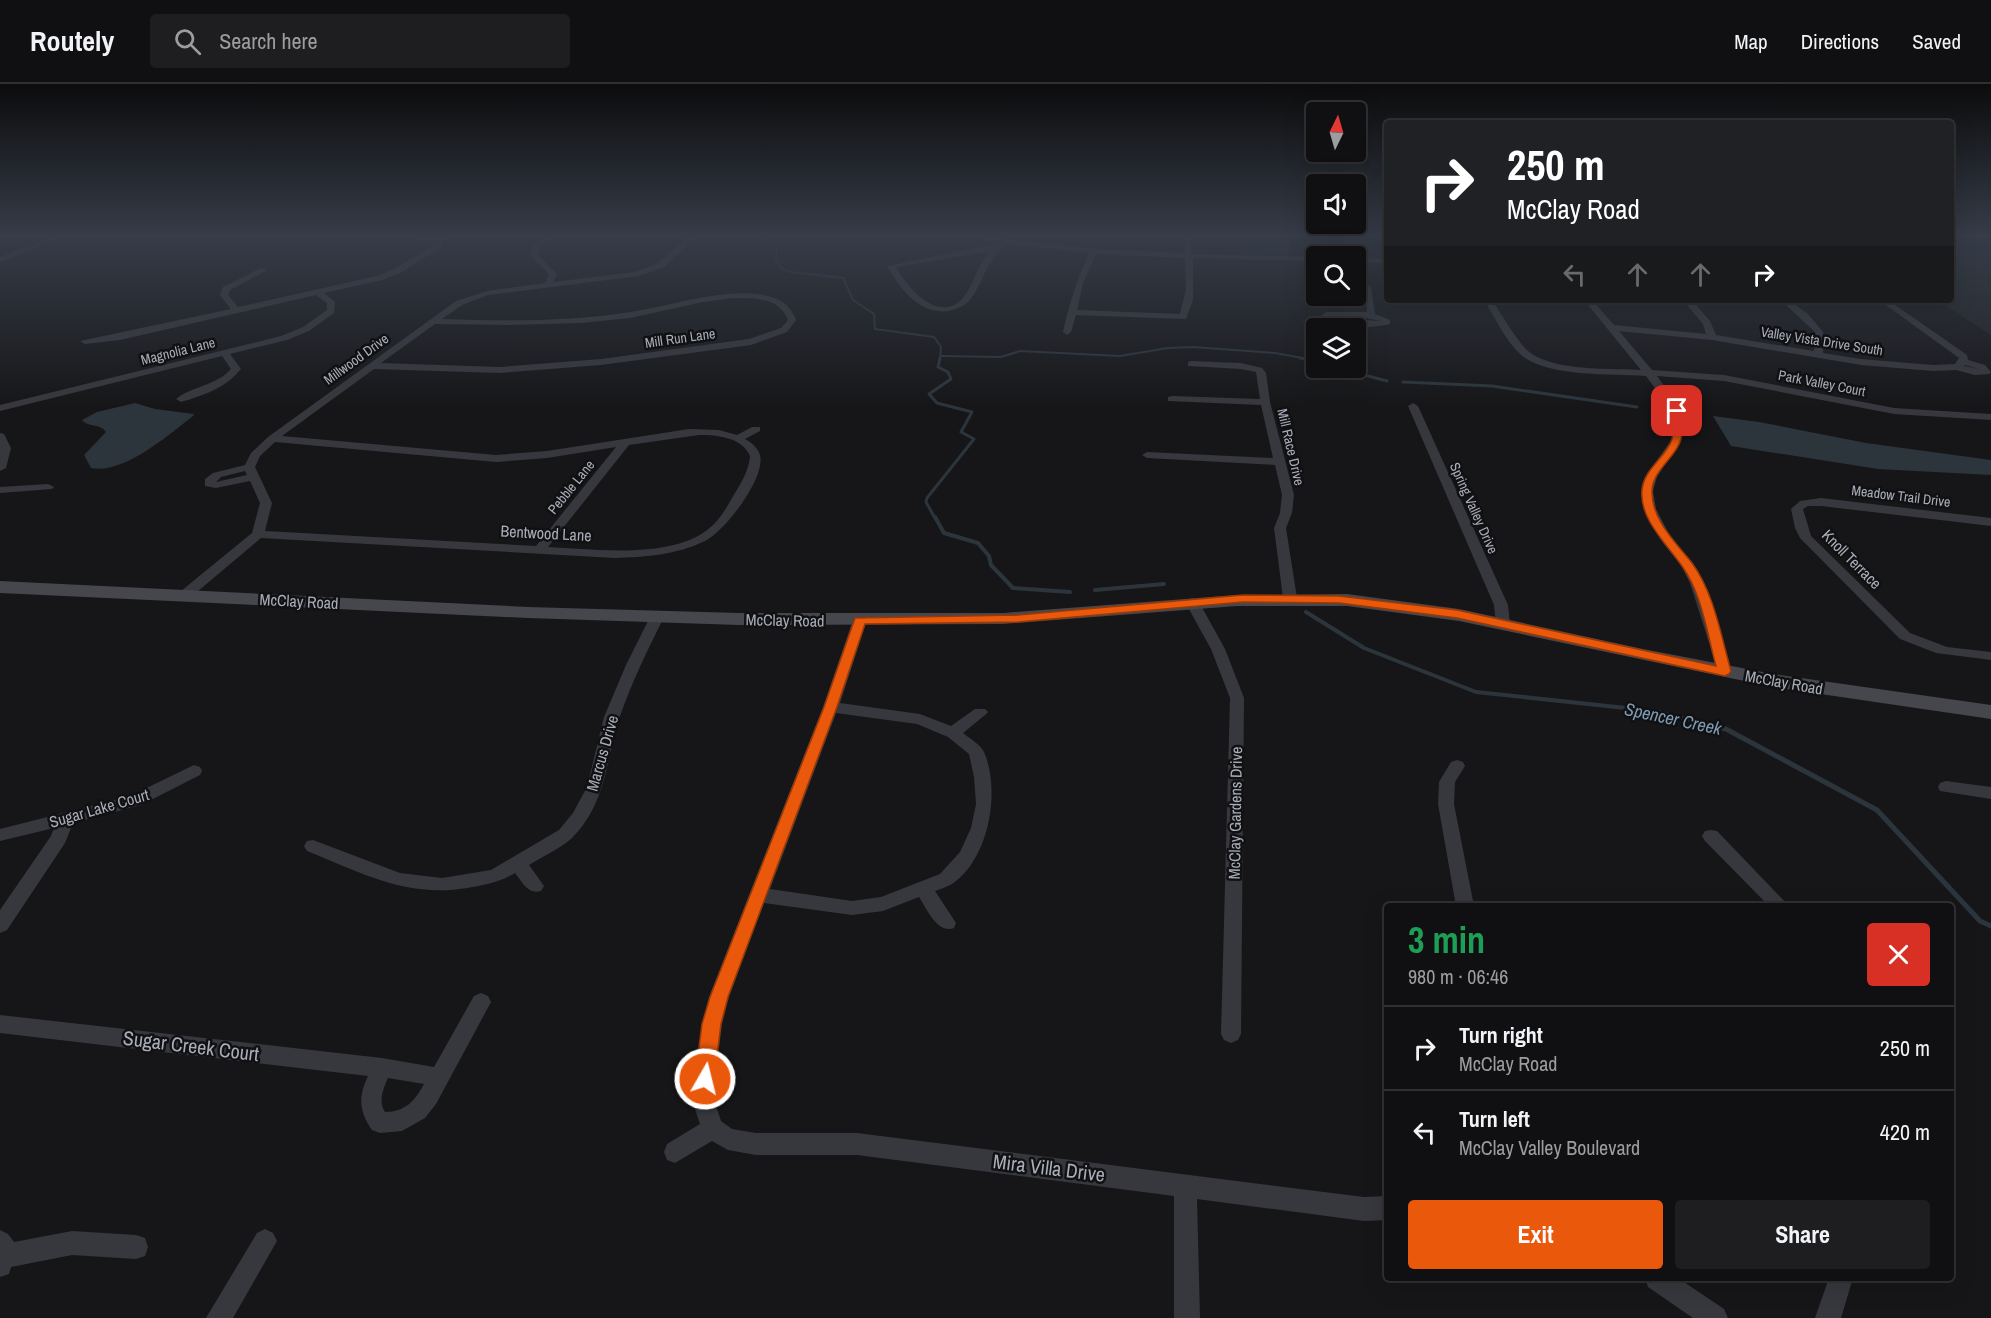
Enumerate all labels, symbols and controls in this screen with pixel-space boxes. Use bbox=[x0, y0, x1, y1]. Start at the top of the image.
search box bbox=[150, 14, 570, 68]
text: Routely bbox=[30, 22, 114, 60]
icon: search bbox=[171, 25, 204, 58]
text: Search here bbox=[219, 26, 317, 56]
text: Map bbox=[1734, 27, 1768, 56]
text: Directions bbox=[1801, 27, 1879, 56]
text: Saved bbox=[1912, 27, 1961, 56]
north arrow bbox=[1306, 102, 1366, 162]
map controls bbox=[1306, 102, 1366, 378]
text: 250 m bbox=[1507, 137, 1605, 193]
icon: right bbox=[1408, 144, 1486, 222]
button: sound bbox=[1306, 174, 1366, 234]
text: McClay Road bbox=[1507, 191, 1640, 227]
button: search bbox=[1306, 246, 1366, 306]
icon: left bbox=[1558, 258, 1591, 291]
icon: ahead bbox=[1621, 258, 1654, 291]
icon: ahead bbox=[1684, 258, 1717, 291]
icon: right bbox=[1747, 258, 1780, 291]
button: layers bbox=[1306, 318, 1366, 378]
street label: Valley Vista Drive South bbox=[1760, 322, 1884, 360]
street label: Mill Run Lane bbox=[644, 324, 716, 352]
street label: Millwood Drive bbox=[320, 329, 392, 389]
street label: Magnolia Lane bbox=[139, 333, 217, 369]
street label: Park Valley Court bbox=[1777, 366, 1867, 400]
pin bbox=[1651, 385, 1702, 436]
icon: arrive bbox=[1660, 394, 1693, 427]
street label: Mill Race Drive bbox=[1273, 407, 1309, 487]
street label: Pebble Lane bbox=[544, 456, 598, 518]
street label: Spring Valley Drive bbox=[1446, 460, 1502, 556]
street label: Meadow Trail Drive bbox=[1851, 481, 1951, 511]
street label: Bentwood Lane bbox=[500, 520, 592, 546]
street label: Knoll Terrace bbox=[1817, 524, 1887, 594]
street label: McClay Road bbox=[259, 588, 339, 614]
street label: McClay Road bbox=[745, 608, 825, 632]
street label: McClay Road bbox=[1743, 664, 1825, 700]
water label: Spencer Creek bbox=[1622, 696, 1724, 741]
street label: Marcus Drive bbox=[581, 712, 623, 794]
street label: McClay Gardens Drive bbox=[1223, 746, 1247, 880]
street label: Sugar Lake Court bbox=[47, 783, 152, 833]
text: 3 min bbox=[1408, 916, 1485, 964]
button: close bbox=[1867, 923, 1930, 986]
text: 980 m · 06:46 bbox=[1408, 963, 1508, 990]
text: Turn right bbox=[1459, 1020, 1543, 1050]
street label: Sugar Creek Court bbox=[122, 1024, 261, 1067]
icon: right bbox=[1408, 1032, 1441, 1065]
text: 250 m bbox=[1880, 1033, 1930, 1063]
position arrow bbox=[673, 1047, 737, 1111]
text: McClay Road bbox=[1459, 1050, 1557, 1077]
text: Turn left bbox=[1459, 1104, 1530, 1134]
icon: left bbox=[1408, 1116, 1441, 1149]
text: 420 m bbox=[1880, 1117, 1930, 1147]
text: McClay Valley Boulevard bbox=[1459, 1134, 1640, 1161]
street label: Mira Villa Drive bbox=[991, 1147, 1107, 1188]
button: Exit bbox=[1408, 1200, 1663, 1269]
button: Share bbox=[1675, 1200, 1930, 1269]

